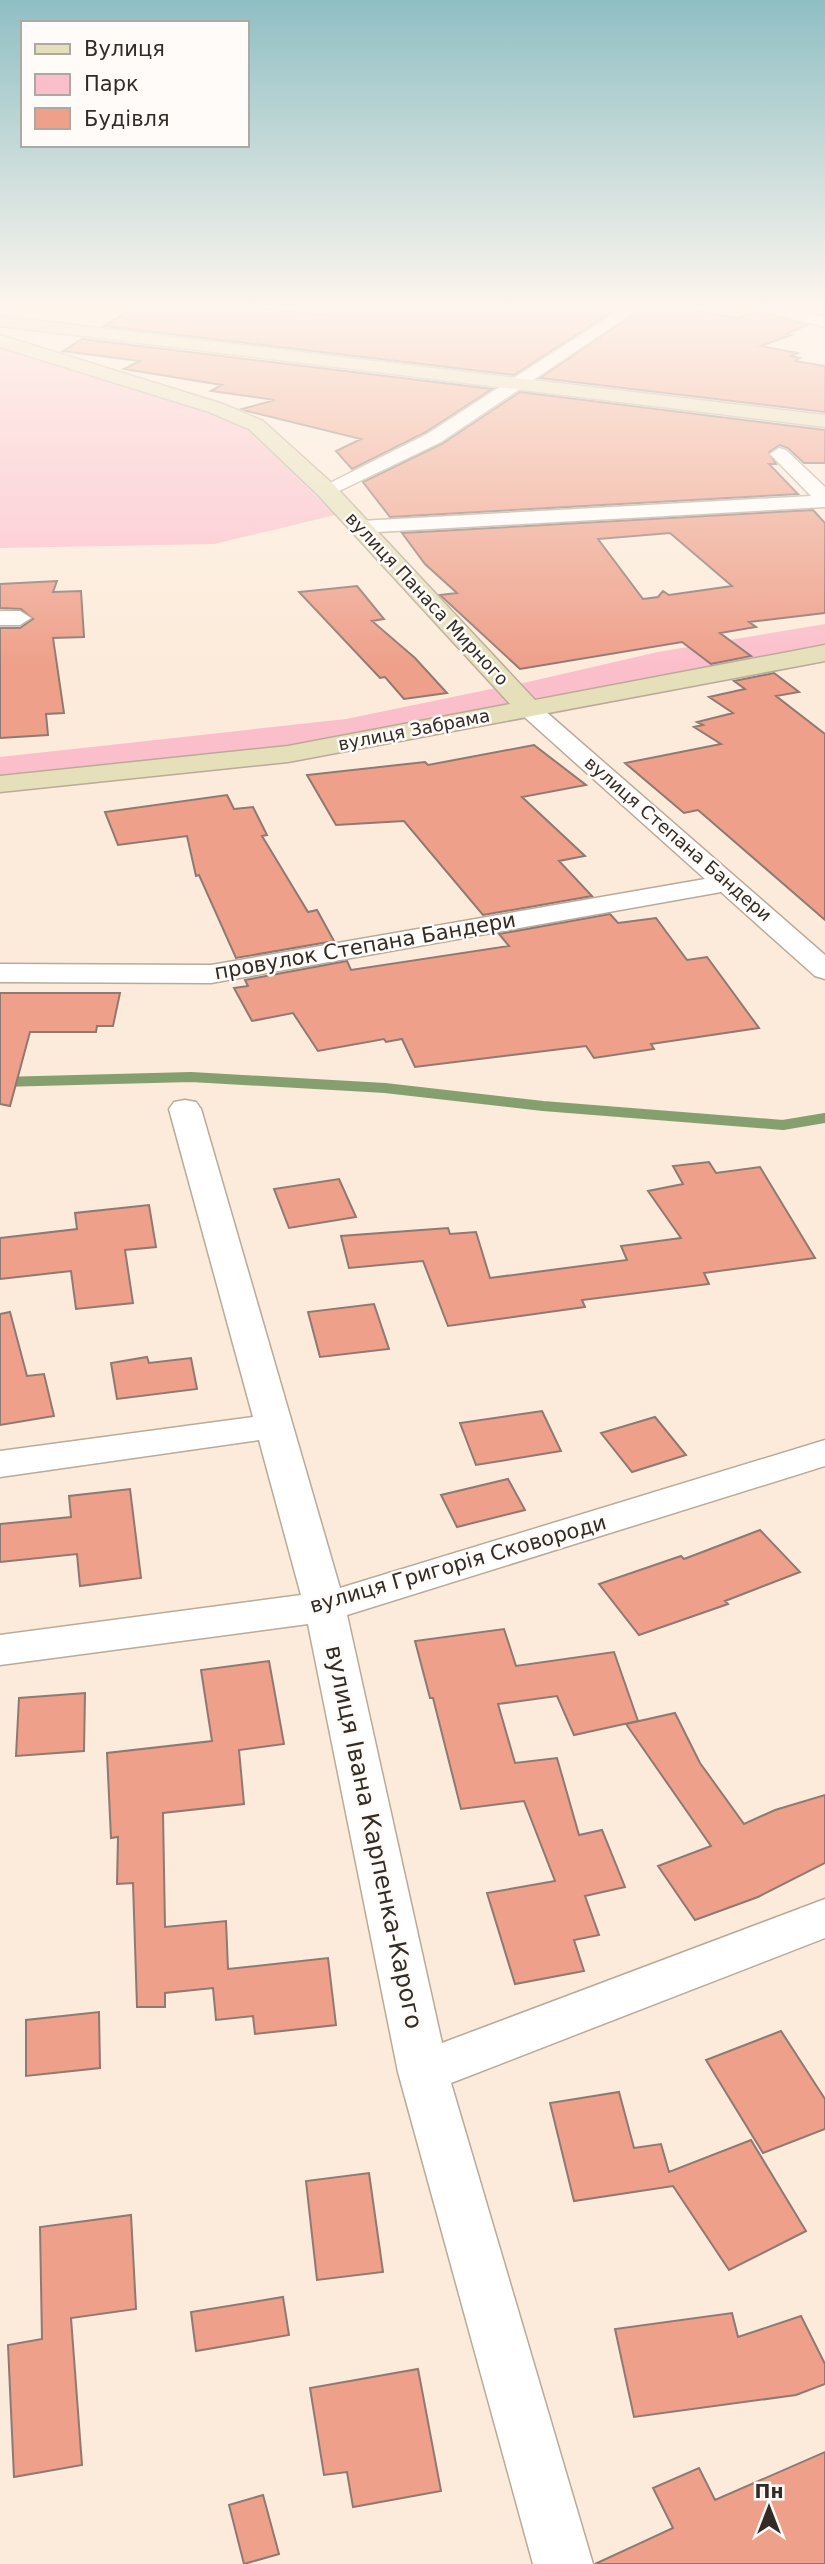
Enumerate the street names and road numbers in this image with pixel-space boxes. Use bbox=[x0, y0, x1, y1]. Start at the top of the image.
street label: вулиця Панаса Мирного bbox=[342, 508, 513, 690]
street label: вулиця Забрама bbox=[336, 705, 492, 755]
street label: вулиця Степана Бандери bbox=[581, 752, 776, 925]
street label: провулок Степана Бандери bbox=[213, 908, 517, 984]
street label: вулиця Григорія Сковороди bbox=[307, 1510, 609, 1618]
street label: вулиця Івана Карпенка-Карого bbox=[320, 1643, 428, 2031]

